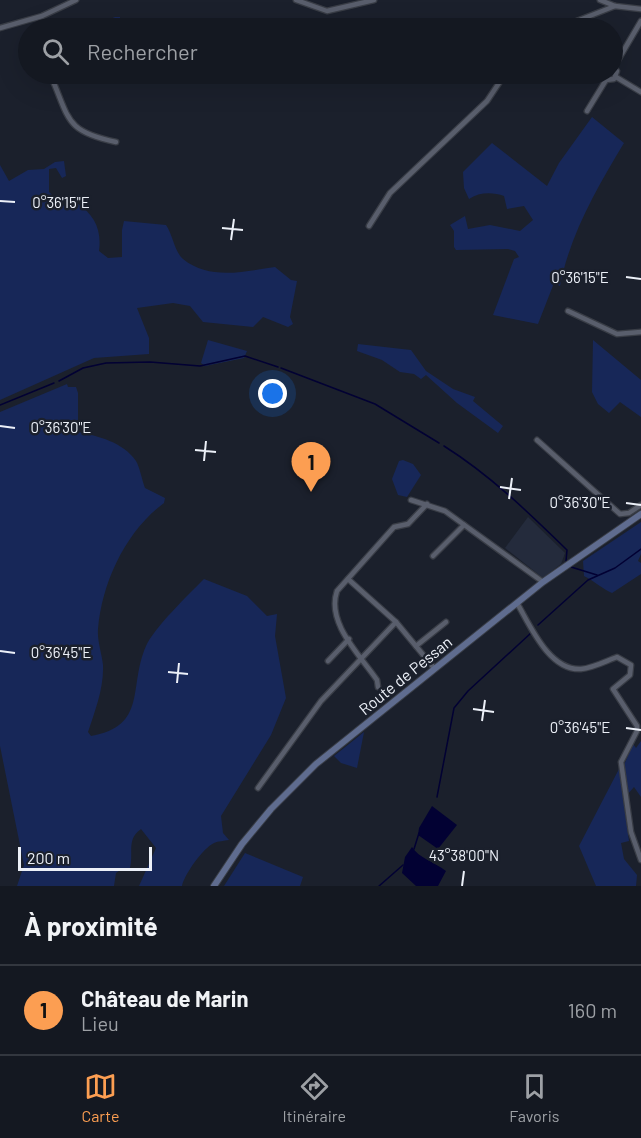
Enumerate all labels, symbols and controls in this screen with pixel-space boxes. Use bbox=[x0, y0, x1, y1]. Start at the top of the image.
search box bbox=[18, 18, 623, 84]
icon: search bbox=[39, 35, 72, 68]
text: Rechercher bbox=[87, 38, 198, 64]
text: 0°36'15"E bbox=[32, 193, 90, 211]
text: 0°36'15"E bbox=[551, 268, 609, 286]
your location bbox=[258, 379, 287, 408]
text: 0°36'30"E bbox=[31, 418, 91, 436]
pin: 1 bbox=[292, 442, 330, 492]
text: 0°36'30"E bbox=[550, 493, 610, 511]
street label: Route de Pessan bbox=[355, 632, 455, 718]
text: 0°36'45"E bbox=[31, 643, 91, 661]
text: 0°36'45"E bbox=[550, 718, 610, 736]
scale bar bbox=[18, 844, 152, 872]
text: 43°38'00"N bbox=[429, 846, 499, 864]
text: 200 m bbox=[27, 848, 70, 867]
text: À proximité bbox=[24, 910, 158, 941]
text: Château de Marin bbox=[81, 985, 248, 1011]
text: 1 bbox=[40, 998, 47, 1022]
text: 160 m bbox=[568, 998, 617, 1022]
text: Lieu bbox=[81, 1011, 119, 1035]
tab: Carte bbox=[82, 1070, 119, 1125]
tab: Itinéraire bbox=[283, 1070, 346, 1125]
tab: Favoris bbox=[509, 1070, 559, 1125]

